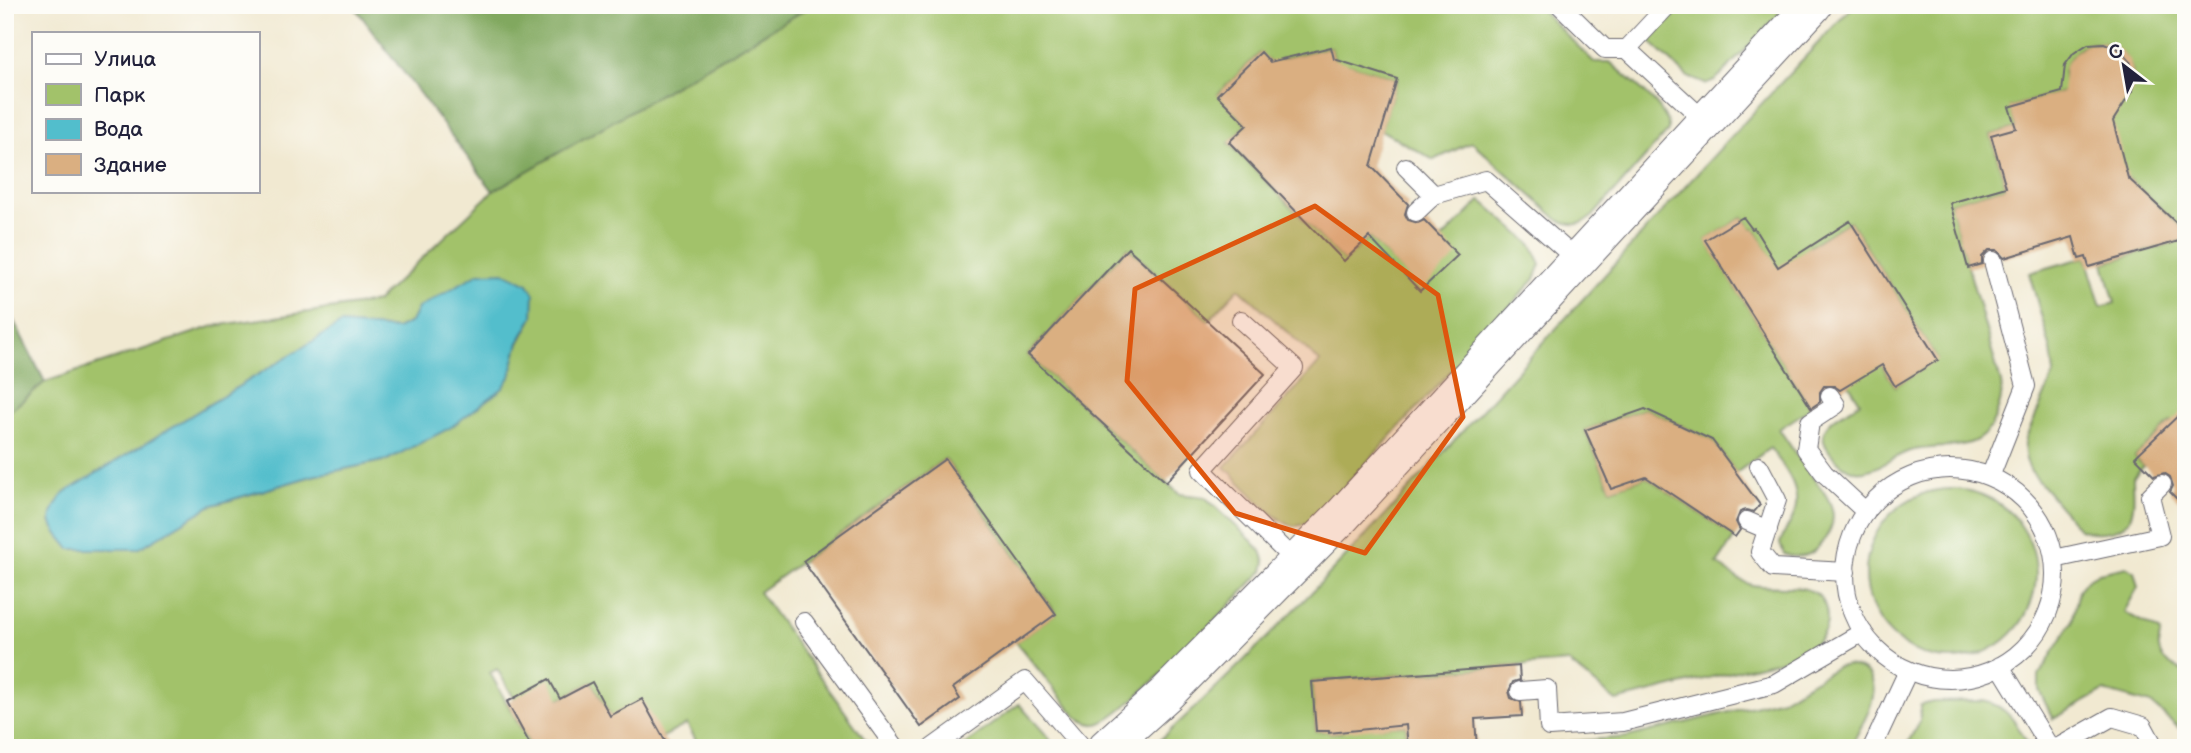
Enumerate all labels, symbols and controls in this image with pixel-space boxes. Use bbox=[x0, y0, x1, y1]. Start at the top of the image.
legend bbox=[32, 32, 259, 192]
north arrow bbox=[2090, 32, 2160, 102]
text: С bbox=[2104, 39, 2128, 66]
text: Улица bbox=[94, 47, 157, 72]
text: Парк bbox=[94, 83, 145, 108]
text: Вода bbox=[94, 117, 143, 142]
text: Здание bbox=[94, 153, 167, 178]

